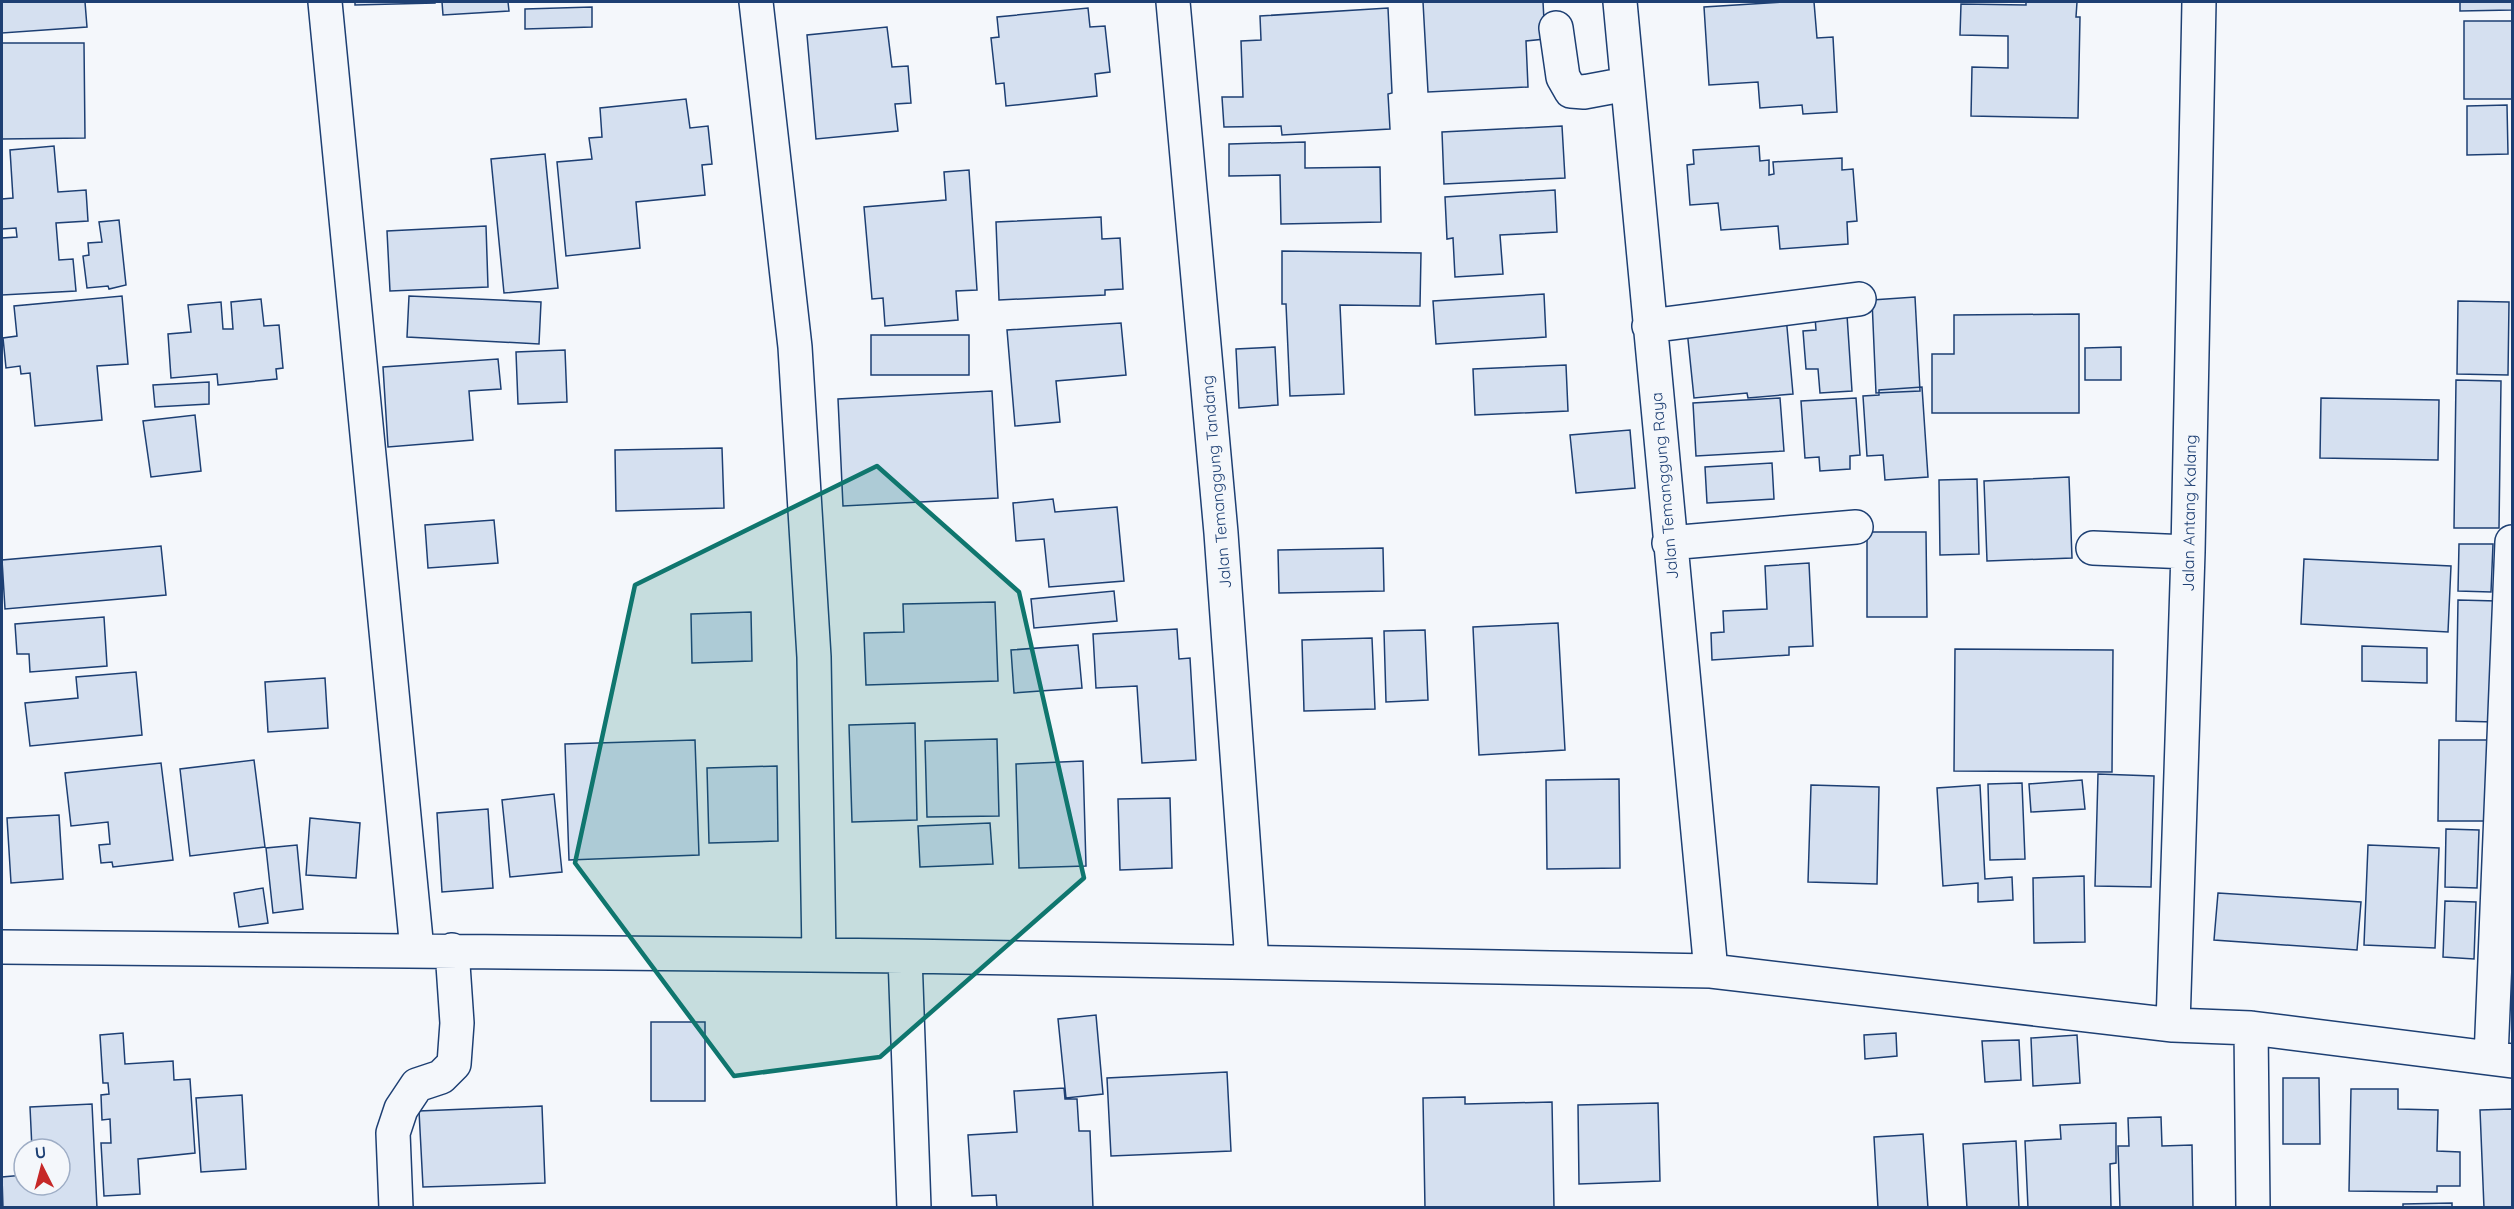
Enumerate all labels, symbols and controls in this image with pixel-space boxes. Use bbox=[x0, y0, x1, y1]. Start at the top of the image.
street label: Jalan Temanggung Tandang bbox=[1197, 374, 1235, 590]
street label: Jalan Temanggung Raya bbox=[1646, 392, 1682, 580]
street label: Jalan Antang Kalang bbox=[2178, 434, 2200, 592]
north arrow bbox=[12, 1137, 72, 1197]
text: U bbox=[34, 1142, 47, 1163]

